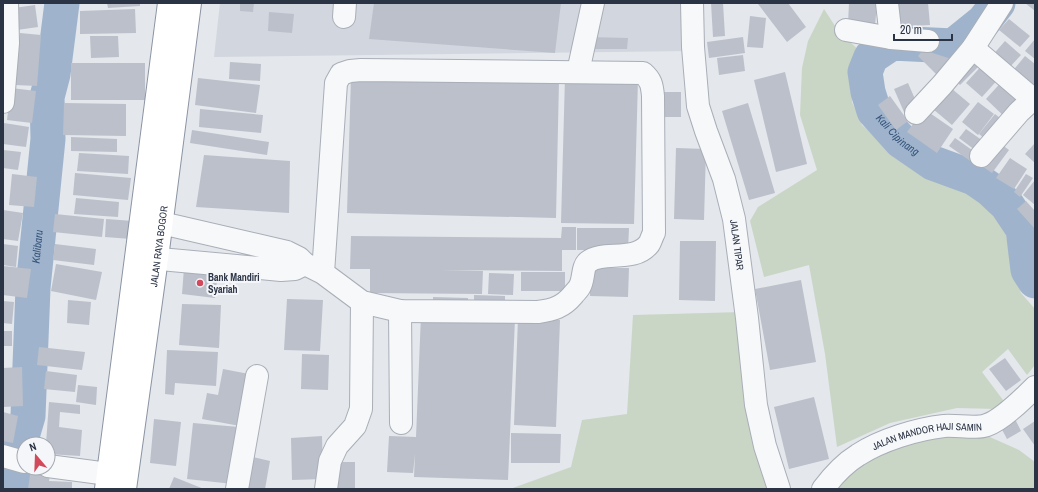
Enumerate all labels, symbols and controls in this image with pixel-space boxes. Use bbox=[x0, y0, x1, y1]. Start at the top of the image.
scale bar bbox=[894, 16, 952, 42]
text: 20 m bbox=[900, 22, 922, 38]
water label: Kali Cipinang bbox=[873, 111, 922, 159]
street label: JALAN RAYA BOGOR bbox=[147, 205, 170, 288]
street label: JALAN TIPAR bbox=[728, 219, 747, 271]
water label: Kalibaru bbox=[29, 229, 46, 264]
place label: Bank Mandiri Syariah bbox=[208, 271, 260, 296]
marker: Bank Mandiri Syariah bbox=[195, 278, 205, 288]
street label: JALAN MANDOR HAJI SAMIN bbox=[870, 419, 983, 453]
north arrow bbox=[16, 436, 56, 476]
text: N bbox=[27, 439, 38, 454]

